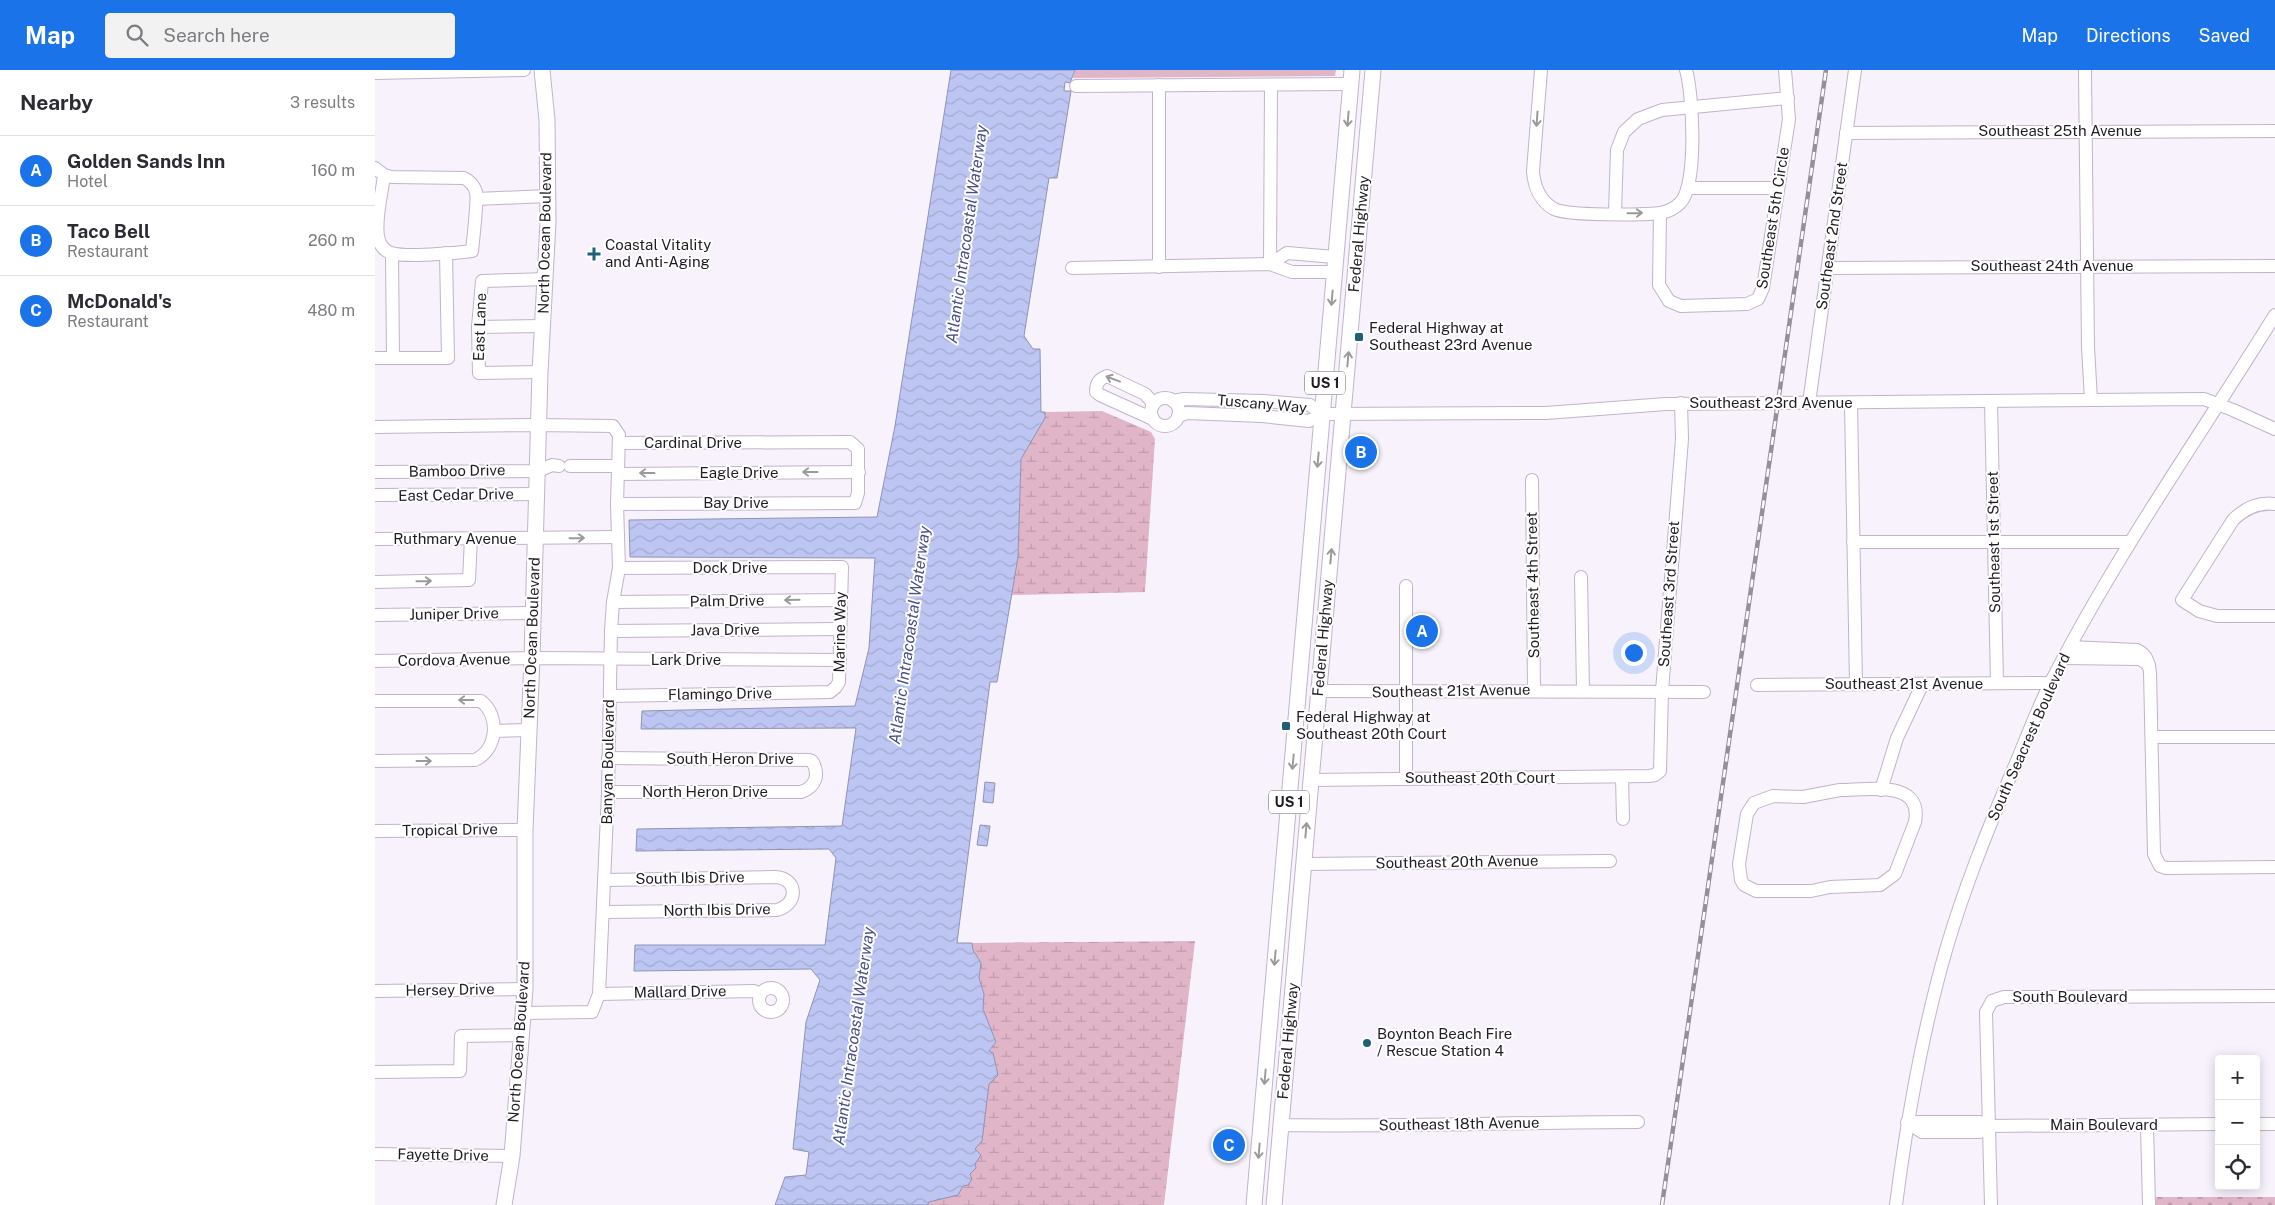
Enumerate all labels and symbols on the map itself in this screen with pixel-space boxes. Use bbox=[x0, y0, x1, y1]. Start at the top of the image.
one-way arrow bbox=[1343, 110, 1352, 126]
one-way arrow bbox=[1533, 110, 1542, 126]
street label: Southeast 25th Avenue bbox=[1978, 122, 2142, 139]
water label: Atlantic Intracoastal Waterway bbox=[942, 123, 991, 344]
street label: Southeast 5th Circle bbox=[1753, 146, 1792, 290]
street label: North Ocean Boulevard bbox=[535, 152, 554, 314]
street label: Southeast 2nd Street bbox=[1813, 161, 1850, 311]
street label: Federal Highway bbox=[1345, 175, 1372, 293]
one-way arrow bbox=[1627, 208, 1643, 218]
place label: Coastal Vitality and Anti-Aging bbox=[605, 236, 711, 270]
marker: Coastal Vitality and Anti-Aging bbox=[587, 247, 601, 261]
street label: Southeast 24th Avenue bbox=[1970, 257, 2134, 274]
one-way arrow bbox=[1327, 290, 1337, 306]
street label: East Lane bbox=[470, 293, 489, 361]
place label: Federal Highway at Southeast 23rd Avenue bbox=[1369, 319, 1532, 353]
marker: Federal Highway at Southeast 23rd Avenue bbox=[1353, 331, 1365, 343]
one-way arrow bbox=[1343, 351, 1353, 367]
road number: US 1 bbox=[1305, 372, 1345, 394]
one-way arrow bbox=[1106, 374, 1121, 383]
street label: Tuscany Way bbox=[1216, 391, 1308, 416]
street label: Southeast 23rd Avenue bbox=[1689, 394, 1853, 411]
pin: B bbox=[1345, 433, 1377, 471]
street label: Cardinal Drive bbox=[644, 434, 742, 451]
one-way arrow bbox=[1313, 451, 1323, 467]
street label: Bamboo Drive bbox=[409, 461, 505, 480]
street label: Eagle Drive bbox=[700, 464, 778, 481]
one-way arrow bbox=[802, 467, 818, 477]
one-way arrow bbox=[640, 468, 656, 478]
street label: Southeast 1st Street bbox=[1984, 471, 2003, 613]
street label: East Cedar Drive bbox=[398, 485, 514, 504]
street label: Bay Drive bbox=[703, 494, 769, 511]
street label: Southeast 4th Street bbox=[1523, 511, 1542, 658]
street label: Southeast 3rd Street bbox=[1655, 520, 1682, 668]
water label: Atlantic Intracoastal Waterway bbox=[885, 524, 934, 745]
street label: Ruthmary Avenue bbox=[393, 530, 517, 547]
one-way arrow bbox=[568, 533, 584, 543]
one-way arrow bbox=[1326, 548, 1335, 564]
street label: North Ocean Boulevard bbox=[520, 557, 543, 719]
street label: Dock Drive bbox=[693, 559, 767, 576]
one-way arrow bbox=[415, 576, 431, 585]
street label: Federal Highway bbox=[1309, 579, 1336, 697]
street label: Palm Drive bbox=[690, 591, 764, 610]
street label: Marine Way bbox=[830, 591, 849, 673]
one-way arrow bbox=[785, 595, 801, 605]
street label: Juniper Drive bbox=[409, 604, 499, 623]
pin: A bbox=[1406, 612, 1438, 650]
street label: Java Drive bbox=[690, 620, 760, 639]
your location bbox=[1621, 640, 1647, 666]
street label: Cordova Avenue bbox=[398, 650, 510, 669]
street label: South Seacrest Boulevard bbox=[1984, 650, 2073, 823]
street label: Lark Drive bbox=[651, 651, 721, 668]
street label: Southeast 21st Avenue bbox=[1825, 675, 1983, 692]
street label: Southeast 21st Avenue bbox=[1372, 681, 1530, 700]
street label: Flamingo Drive bbox=[668, 684, 772, 703]
one-way arrow bbox=[459, 695, 475, 705]
street label: Banyan Boulevard bbox=[598, 699, 617, 825]
place label: Federal Highway at Southeast 20th Court bbox=[1296, 708, 1447, 742]
marker: Federal Highway at Southeast 20th Court bbox=[1280, 720, 1292, 732]
street label: South Heron Drive bbox=[666, 750, 794, 767]
one-way arrow bbox=[1288, 753, 1297, 769]
one-way arrow bbox=[415, 756, 431, 766]
street label: Southeast 20th Court bbox=[1405, 769, 1555, 786]
street label: North Heron Drive bbox=[642, 783, 768, 800]
road number: US 1 bbox=[1269, 790, 1309, 814]
street label: Tropical Drive bbox=[402, 820, 498, 839]
one-way arrow bbox=[1302, 822, 1311, 838]
street label: Southeast 20th Avenue bbox=[1375, 852, 1539, 871]
street label: South Ibis Drive bbox=[635, 868, 745, 887]
street label: North Ibis Drive bbox=[663, 900, 771, 919]
water label: Atlantic Intracoastal Waterway bbox=[829, 925, 878, 1146]
one-way arrow bbox=[1271, 949, 1280, 965]
street label: North Ocean Boulevard bbox=[504, 961, 533, 1123]
street label: Hersey Drive bbox=[405, 980, 495, 999]
street label: Mallard Drive bbox=[633, 982, 727, 1001]
street label: Federal Highway bbox=[1274, 982, 1301, 1100]
street label: South Boulevard bbox=[2012, 988, 2128, 1005]
place label: Boynton Beach Fire / Rescue Station 4 bbox=[1377, 1025, 1512, 1059]
marker: Boynton Beach Fire / Rescue Station 4 bbox=[1361, 1037, 1373, 1049]
one-way arrow bbox=[1260, 1069, 1270, 1085]
street label: Southeast 18th Avenue bbox=[1379, 1114, 1539, 1133]
street label: Main Boulevard bbox=[2050, 1116, 2158, 1133]
pin: C bbox=[1213, 1126, 1245, 1164]
one-way arrow bbox=[1254, 1143, 1263, 1159]
street label: Fayette Drive bbox=[397, 1145, 489, 1164]

